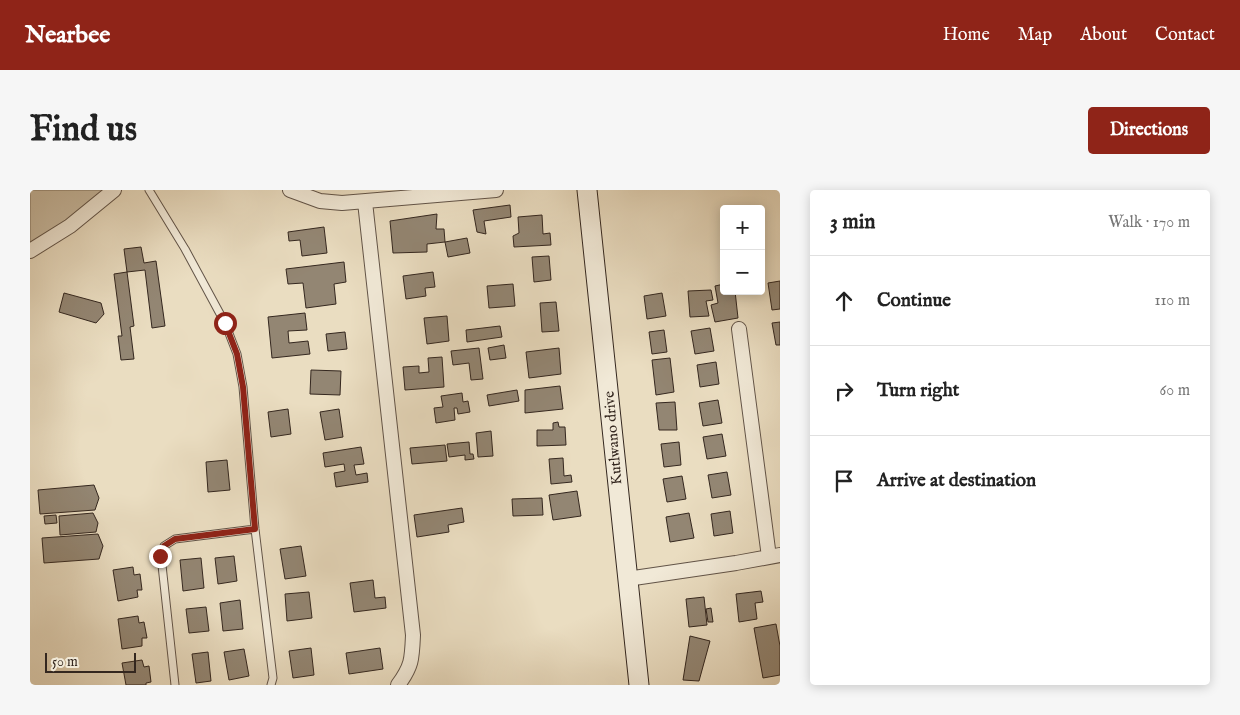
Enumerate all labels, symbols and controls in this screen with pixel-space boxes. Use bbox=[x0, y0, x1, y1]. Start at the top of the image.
text: Nearbee bbox=[25, 20, 110, 51]
text: Home bbox=[943, 24, 990, 47]
text: Map bbox=[1018, 24, 1052, 47]
text: About bbox=[1080, 24, 1127, 47]
text: Contact bbox=[1155, 24, 1215, 47]
button: Directions bbox=[1088, 107, 1210, 154]
text: Find us bbox=[30, 108, 137, 153]
map controls bbox=[720, 205, 765, 295]
button: + bbox=[720, 205, 765, 250]
text: 3 min bbox=[830, 209, 875, 236]
text: Walk · 170 m bbox=[1108, 213, 1190, 233]
button: − bbox=[720, 250, 765, 295]
icon: ahead bbox=[830, 287, 858, 315]
text: Continue bbox=[877, 289, 951, 313]
text: 110 m bbox=[1154, 291, 1190, 311]
route start bbox=[214, 312, 237, 335]
icon: right bbox=[830, 377, 858, 405]
text: Turn right bbox=[877, 379, 959, 403]
text: 60 m bbox=[1160, 381, 1190, 401]
street label: Kutlwano drive bbox=[599, 390, 627, 486]
icon: arrive bbox=[830, 467, 858, 495]
text: Arrive at destination bbox=[877, 469, 1036, 493]
route end bbox=[149, 545, 172, 568]
scale bar bbox=[45, 650, 136, 673]
text: 50 m bbox=[52, 653, 78, 671]

